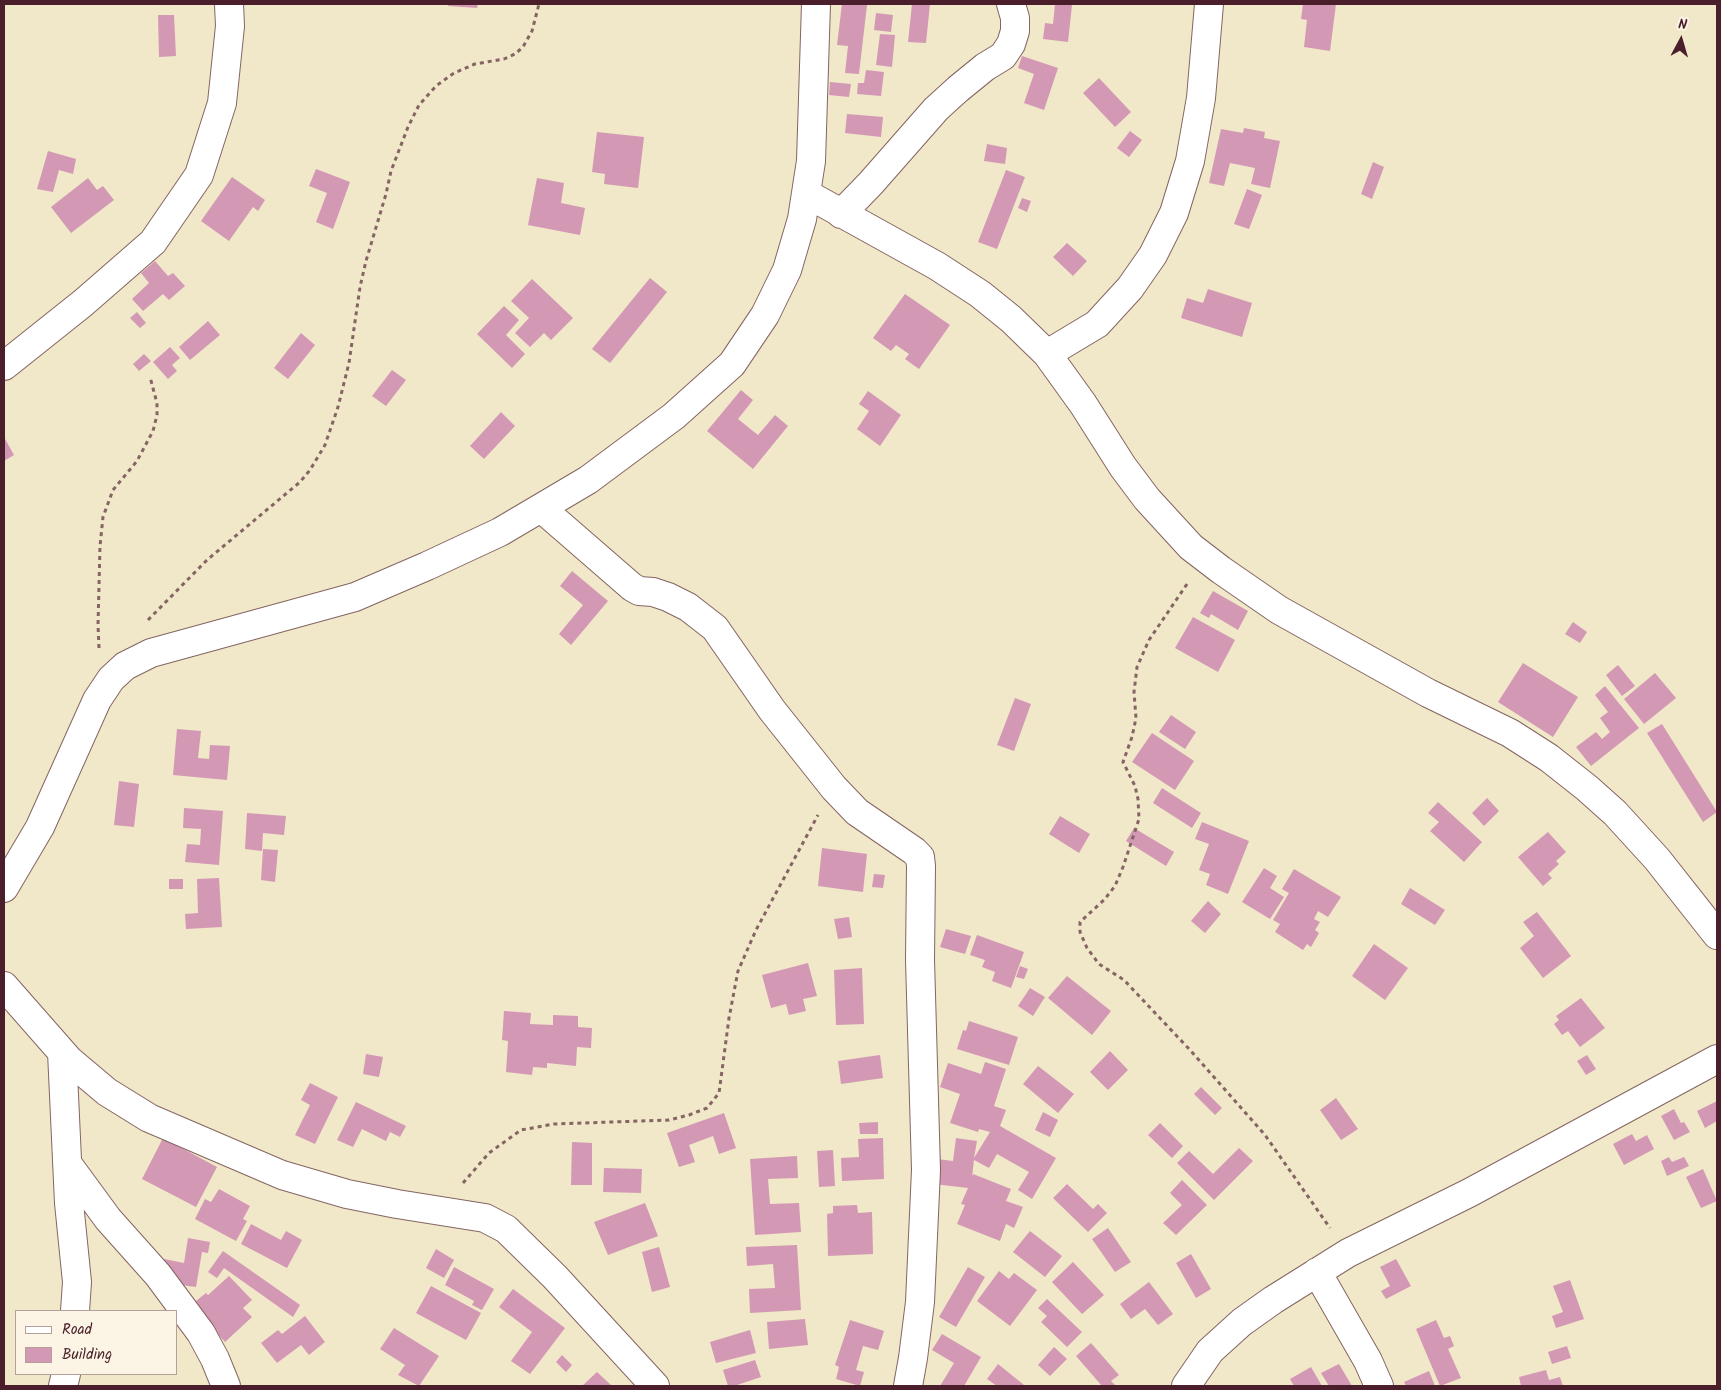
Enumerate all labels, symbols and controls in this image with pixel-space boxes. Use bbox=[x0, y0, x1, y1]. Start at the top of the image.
text: N bbox=[1677, 14, 1688, 36]
north arrow bbox=[1656, 15, 1706, 65]
legend bbox=[15, 1310, 178, 1375]
text: Road bbox=[62, 1318, 92, 1342]
text: Building bbox=[62, 1343, 112, 1367]

